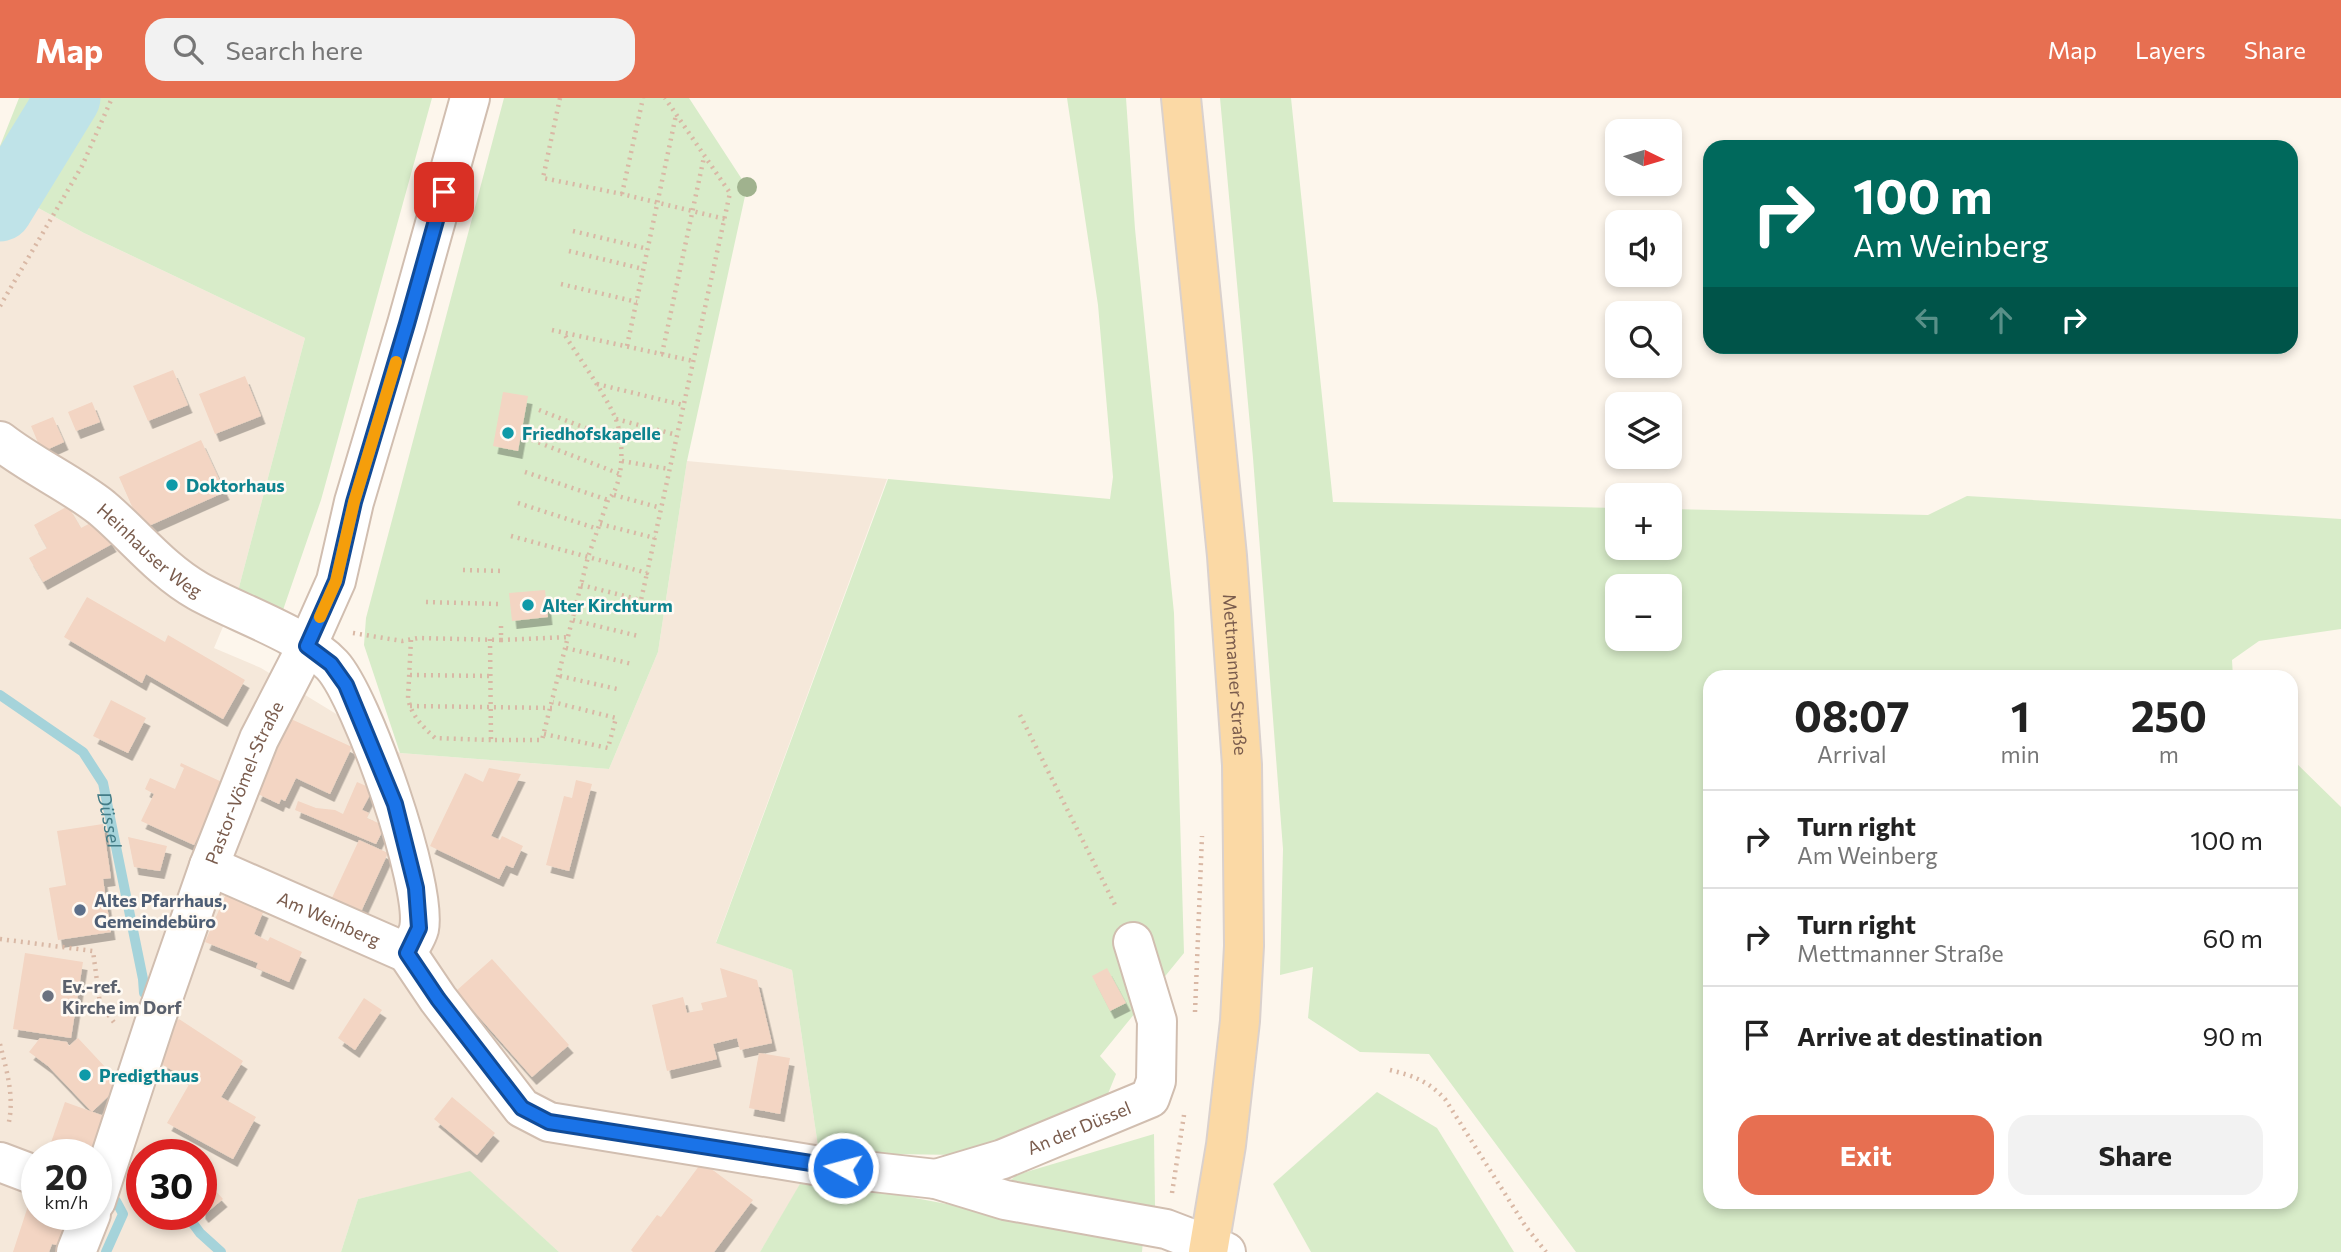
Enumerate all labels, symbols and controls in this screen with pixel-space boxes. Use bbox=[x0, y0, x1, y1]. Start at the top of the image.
search box bbox=[145, 18, 635, 81]
text: Map bbox=[35, 29, 103, 70]
icon: search bbox=[169, 30, 207, 68]
text: Search here bbox=[225, 34, 363, 65]
text: Map bbox=[2048, 35, 2097, 64]
text: Layers bbox=[2135, 35, 2206, 64]
text: Share bbox=[2244, 35, 2306, 64]
north arrow bbox=[1605, 119, 1682, 196]
map controls bbox=[1605, 119, 1682, 651]
pin bbox=[414, 162, 474, 222]
text: 100 m bbox=[1853, 164, 1992, 224]
icon: right bbox=[1738, 168, 1829, 259]
icon: arrive bbox=[425, 173, 463, 211]
button: sound bbox=[1605, 210, 1682, 287]
text: Am Weinberg bbox=[1853, 224, 2049, 264]
button: search bbox=[1605, 301, 1682, 378]
icon: left bbox=[1909, 301, 1947, 339]
icon: ahead bbox=[1982, 301, 2020, 339]
icon: right bbox=[2055, 301, 2093, 339]
button: layers bbox=[1605, 392, 1682, 469]
place label: Friedhofskapelle bbox=[522, 422, 661, 444]
marker: Friedhofskapelle bbox=[500, 425, 516, 441]
place label: Doktorhaus bbox=[186, 474, 285, 496]
marker: Doktorhaus bbox=[164, 477, 180, 493]
button: + bbox=[1605, 483, 1682, 560]
street label: Heinhauser Weg bbox=[93, 498, 206, 602]
button: − bbox=[1605, 574, 1682, 651]
street label: Mettmanner Straße bbox=[1219, 593, 1252, 756]
place label: Alter Kirchturm bbox=[542, 594, 673, 616]
marker: Alter Kirchturm bbox=[520, 597, 536, 613]
text: 08:07 bbox=[1794, 689, 1910, 741]
text: 1 bbox=[2011, 689, 2030, 741]
text: 250 bbox=[2131, 689, 2207, 741]
street label: Pastor-Vömel-Straße bbox=[200, 697, 288, 867]
text: Arrival bbox=[1817, 740, 1887, 768]
text: min bbox=[2001, 740, 2040, 768]
text: m bbox=[2159, 740, 2179, 768]
water label: Düssel bbox=[94, 790, 128, 851]
text: Turn right bbox=[1797, 810, 1916, 841]
icon: right bbox=[1738, 820, 1776, 858]
text: 100 m bbox=[2190, 824, 2263, 855]
text: Am Weinberg bbox=[1797, 841, 1938, 869]
street label: Am Weinberg bbox=[274, 886, 384, 951]
place label: Altes Pfarrhaus, Gemeindebüro bbox=[94, 889, 227, 932]
marker: Altes Pfarrhaus, Gemeindebüro bbox=[72, 902, 88, 918]
text: Turn right bbox=[1797, 908, 1916, 939]
icon: right bbox=[1738, 918, 1776, 956]
text: 60 m bbox=[2203, 922, 2263, 953]
text: Mettmanner Straße bbox=[1797, 939, 2004, 967]
place label: Ev.-ref. Kirche im Dorf bbox=[62, 975, 182, 1018]
marker: Ev.-ref. Kirche im Dorf bbox=[40, 988, 56, 1004]
icon: arrive bbox=[1738, 1016, 1776, 1054]
text: Arrive at destination bbox=[1797, 1020, 2043, 1051]
text: 90 m bbox=[2203, 1020, 2263, 1051]
place label: Predigthaus bbox=[99, 1064, 199, 1086]
marker: Predigthaus bbox=[77, 1067, 93, 1083]
street label: An der Düssel bbox=[1024, 1096, 1134, 1159]
button: Exit bbox=[1738, 1115, 1994, 1195]
button: Share bbox=[2008, 1115, 2263, 1195]
position arrow bbox=[806, 1131, 880, 1205]
speed limit sign: 30 bbox=[126, 1139, 217, 1230]
text: 20 bbox=[45, 1154, 88, 1197]
text: km/h bbox=[45, 1191, 88, 1213]

